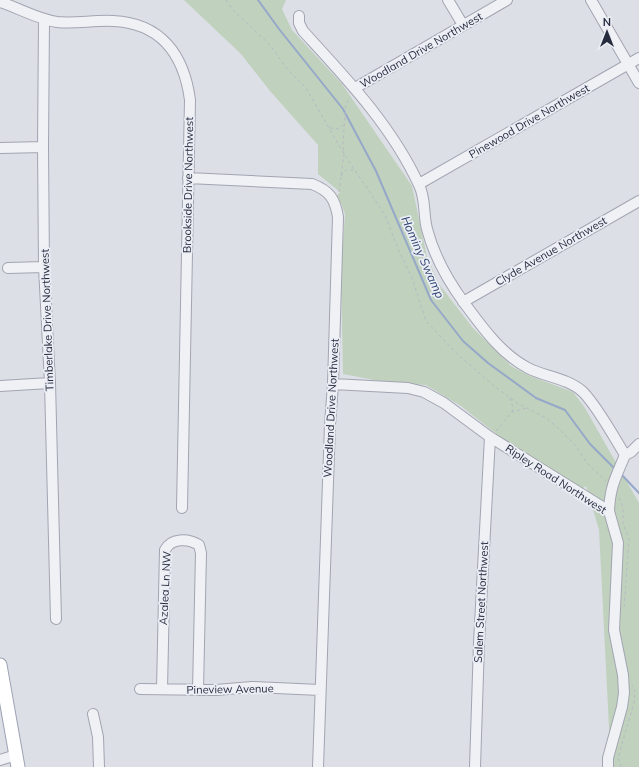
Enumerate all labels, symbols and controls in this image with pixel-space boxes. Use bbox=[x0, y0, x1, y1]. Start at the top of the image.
street label: Woodland Drive Northwest bbox=[357, 9, 485, 91]
north arrow bbox=[587, 12, 627, 52]
text: N bbox=[603, 15, 611, 29]
street label: Pinewood Drive Northwest bbox=[466, 81, 592, 161]
street label: Brookside Drive Northwest bbox=[180, 117, 196, 253]
water label: Hominy Swamp bbox=[398, 213, 448, 301]
street label: Clyde Avenue Northwest bbox=[493, 213, 609, 289]
street label: Timberlake Drive Northwest bbox=[38, 249, 56, 391]
street label: Woodland Drive Northwest bbox=[320, 338, 342, 478]
street label: Ripley Road Northwest bbox=[503, 441, 609, 517]
street label: Salem Street Northwest bbox=[471, 541, 491, 663]
street label: Azalea Ln NW bbox=[156, 551, 174, 625]
street label: Pineview Avenue bbox=[186, 681, 274, 697]

